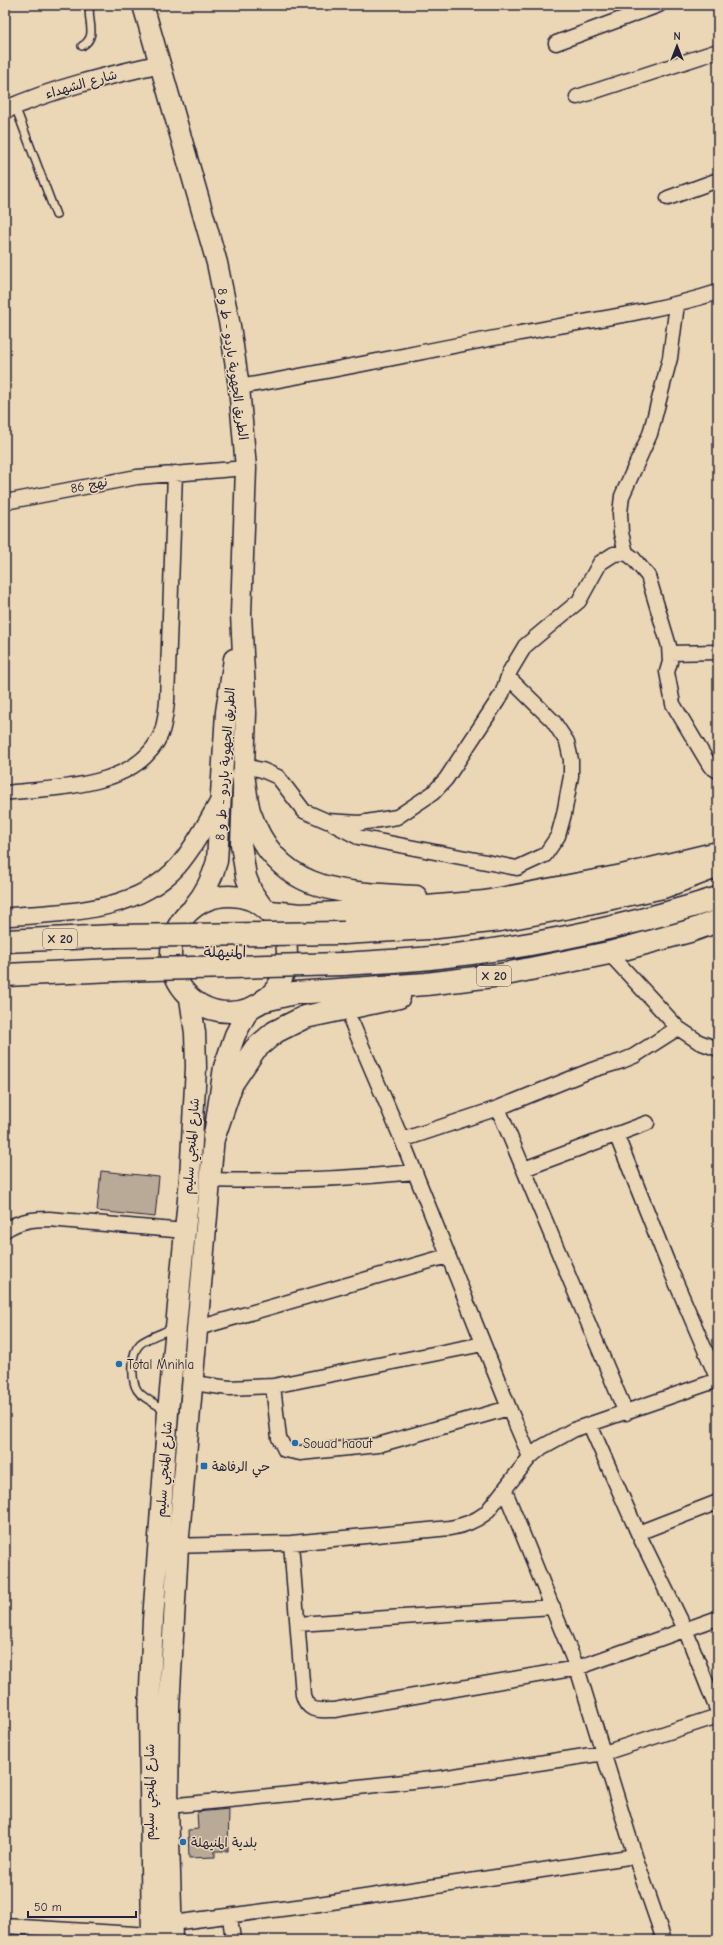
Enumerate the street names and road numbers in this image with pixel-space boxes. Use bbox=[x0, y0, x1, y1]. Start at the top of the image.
street label: شارع الشهداء bbox=[43, 67, 119, 103]
street label: الطريق الجهوية باردو - ط و 8 bbox=[214, 287, 251, 441]
street label: نهج 86 bbox=[69, 474, 109, 498]
street label: الطريق الجهوية باردو - ط و 8 bbox=[212, 687, 239, 841]
road number: X 20 bbox=[43, 929, 77, 949]
road number: X 20 bbox=[477, 966, 511, 986]
street label: شارع المنجي سليم bbox=[180, 1097, 206, 1195]
street label: شارع المنجي سليم bbox=[153, 1420, 179, 1518]
street label: شارع المنجي سليم bbox=[142, 1744, 161, 1840]

